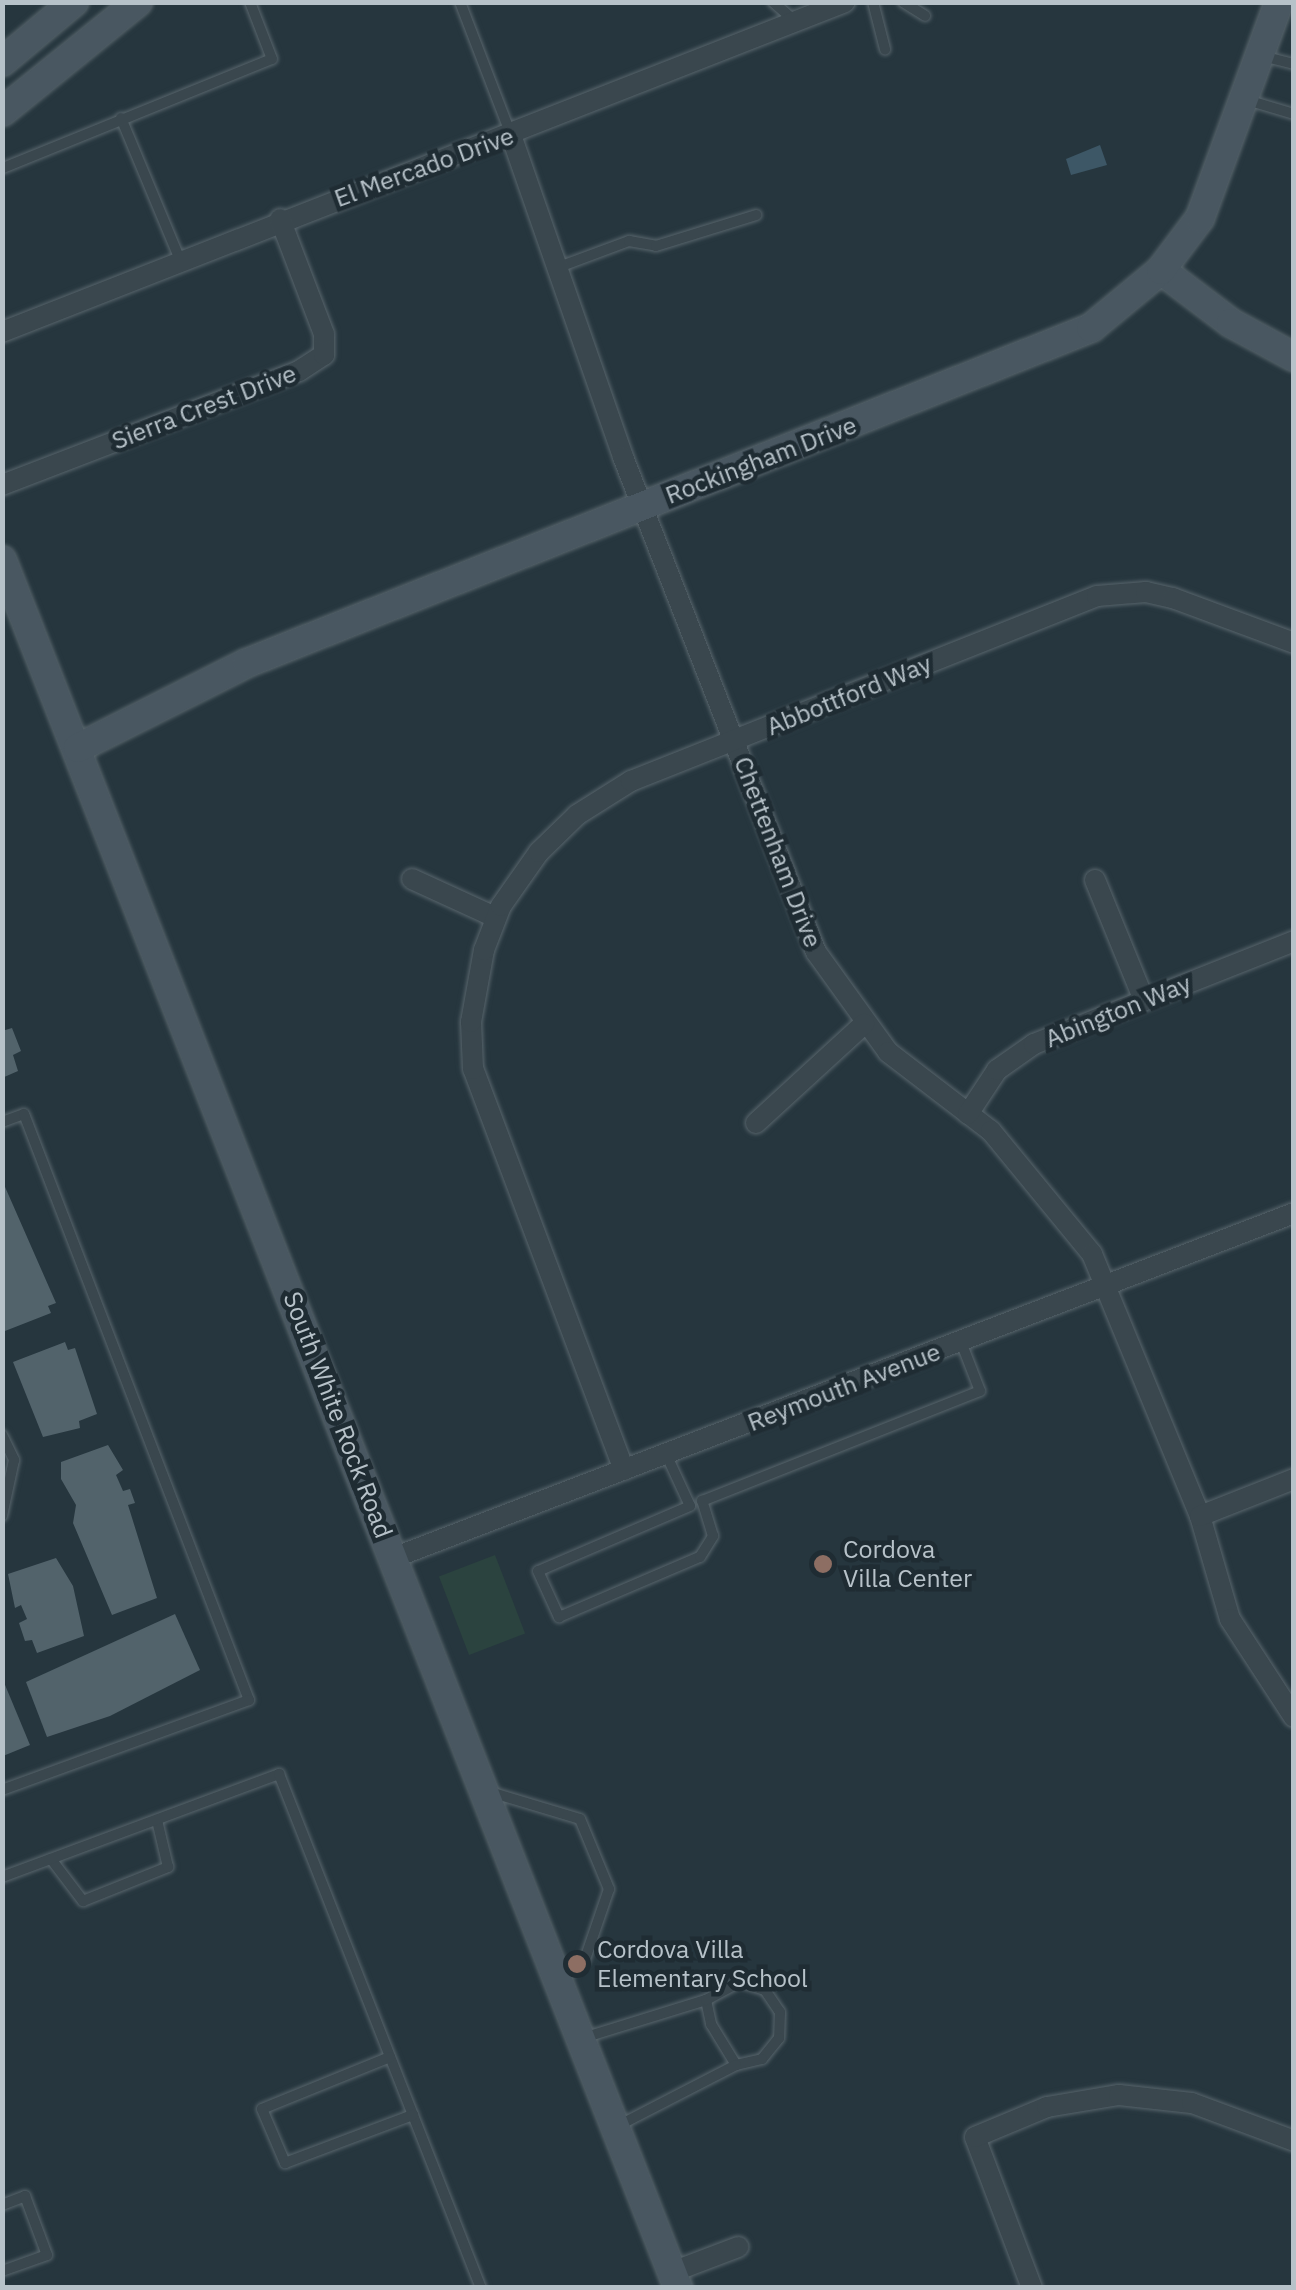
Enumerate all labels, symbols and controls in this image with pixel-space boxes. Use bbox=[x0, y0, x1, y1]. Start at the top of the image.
street label: El Mercado Drive bbox=[330, 121, 518, 213]
street label: Sierra Crest Drive bbox=[108, 358, 300, 456]
street label: Rockingham Drive bbox=[661, 410, 861, 510]
street label: Abbottford Way bbox=[762, 648, 936, 742]
street label: Chettenham Drive bbox=[728, 752, 828, 952]
street label: Abington Way bbox=[1041, 968, 1195, 1054]
street label: South White Rock Road bbox=[277, 1288, 399, 1542]
street label: Reymouth Avenue bbox=[743, 1336, 945, 1438]
place label: Cordova Villa Center bbox=[843, 1535, 972, 1594]
marker: Cordova Villa Center bbox=[812, 1553, 834, 1575]
place label: Cordova Villa Elementary School bbox=[597, 1935, 808, 1994]
marker: Cordova Villa Elementary School bbox=[566, 1953, 588, 1975]

